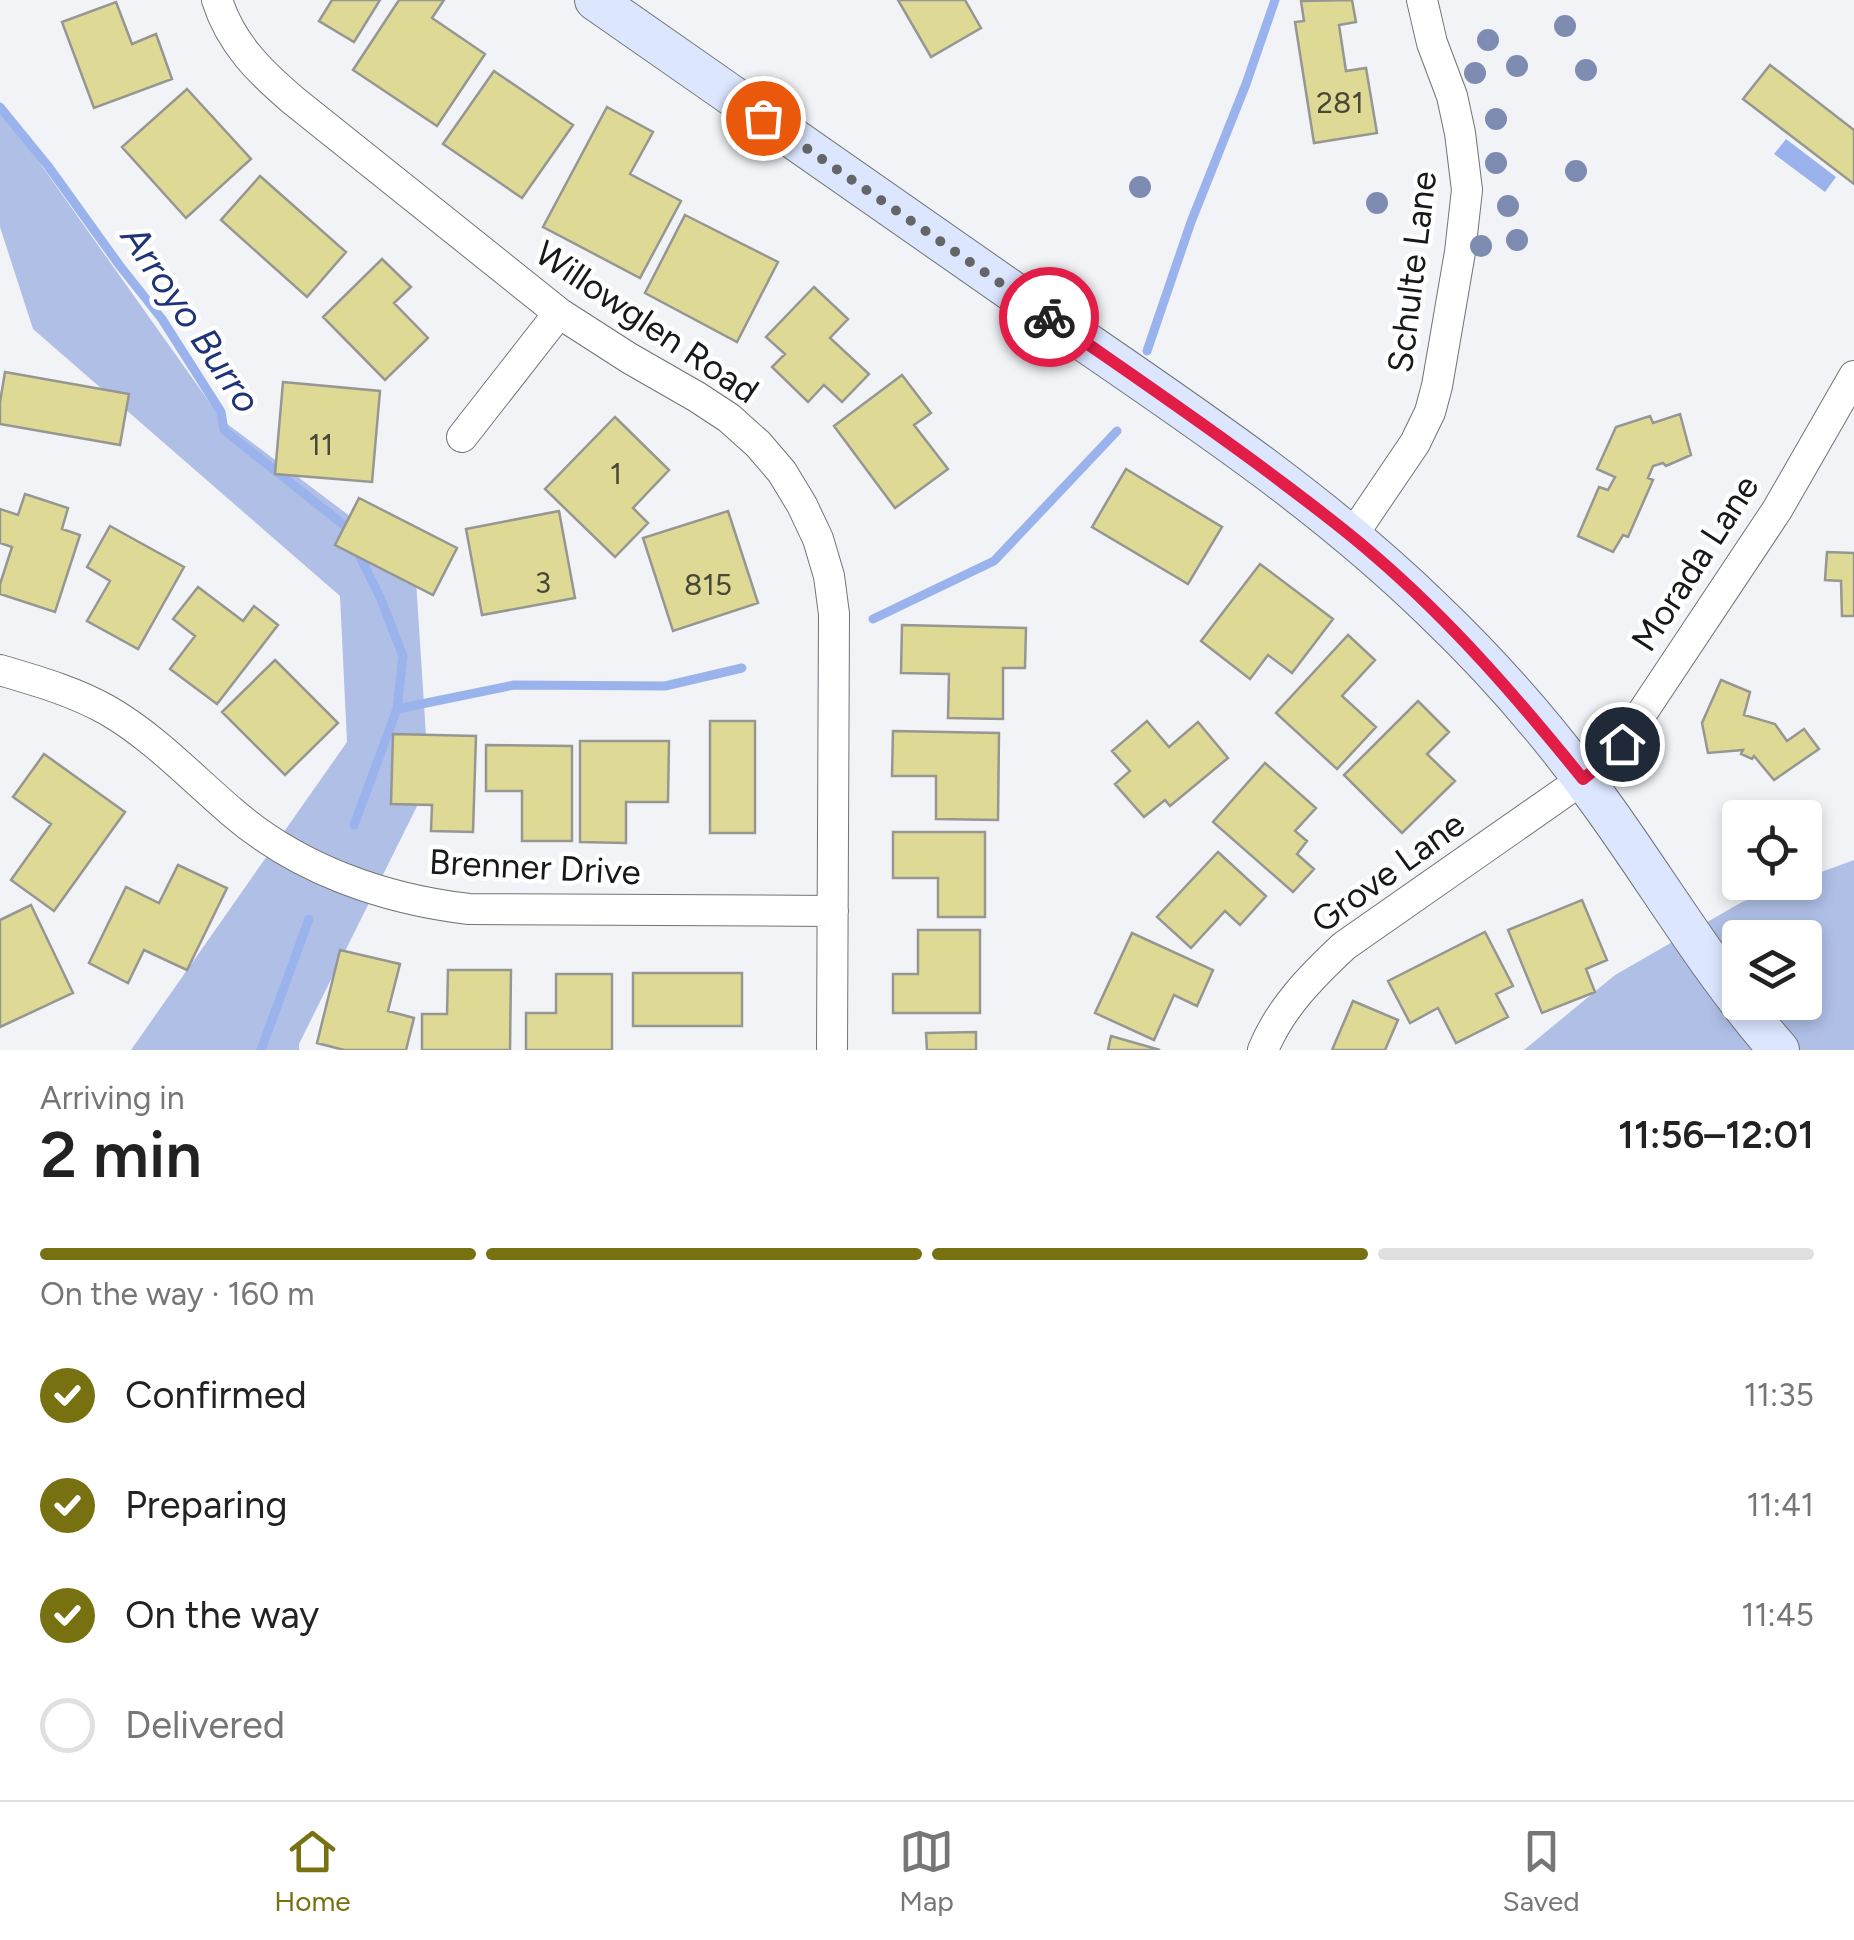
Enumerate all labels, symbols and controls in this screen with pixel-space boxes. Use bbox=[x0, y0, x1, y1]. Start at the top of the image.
pin bbox=[721, 76, 806, 161]
house number: 281 bbox=[1316, 84, 1364, 121]
icon: bag bbox=[736, 91, 791, 146]
street label: Schulte Lane bbox=[1379, 169, 1445, 375]
water label: Arroyo Burro bbox=[110, 215, 271, 422]
street label: Willowglen Road bbox=[527, 232, 767, 412]
courier bbox=[999, 267, 1099, 367]
icon: bike bbox=[1022, 290, 1077, 345]
house number: 11 bbox=[309, 426, 333, 463]
house number: 1 bbox=[610, 455, 622, 492]
street label: Morada Lane bbox=[1623, 467, 1767, 659]
house number: 3 bbox=[535, 564, 551, 601]
house number: 815 bbox=[684, 566, 732, 603]
pin bbox=[1580, 702, 1665, 787]
icon: home bbox=[1595, 717, 1650, 772]
map controls bbox=[1722, 800, 1822, 1020]
button: locate bbox=[1722, 800, 1822, 900]
street label: Grove Lane bbox=[1303, 803, 1473, 941]
street label: Brenner Drive bbox=[428, 840, 642, 894]
button: layers bbox=[1722, 920, 1822, 1020]
text: Arriving in bbox=[40, 1079, 185, 1117]
text: 11:56–12:01 bbox=[1618, 1112, 1814, 1158]
text: 2 min bbox=[40, 1115, 202, 1193]
text: On the way · 160 m bbox=[40, 1275, 314, 1313]
icon: check bbox=[40, 1368, 95, 1423]
text: Confirmed bbox=[125, 1372, 307, 1418]
text: 11:35 bbox=[1744, 1376, 1814, 1414]
icon: check bbox=[40, 1478, 95, 1533]
text: Preparing bbox=[125, 1482, 287, 1528]
text: 11:41 bbox=[1746, 1486, 1814, 1524]
icon: check bbox=[40, 1588, 95, 1643]
text: On the way bbox=[125, 1592, 319, 1638]
text: 11:45 bbox=[1741, 1596, 1814, 1634]
text: Delivered bbox=[125, 1702, 285, 1748]
tab: Home bbox=[274, 1824, 351, 1918]
tab: Map bbox=[899, 1824, 954, 1918]
tab: Saved bbox=[1503, 1824, 1580, 1918]

